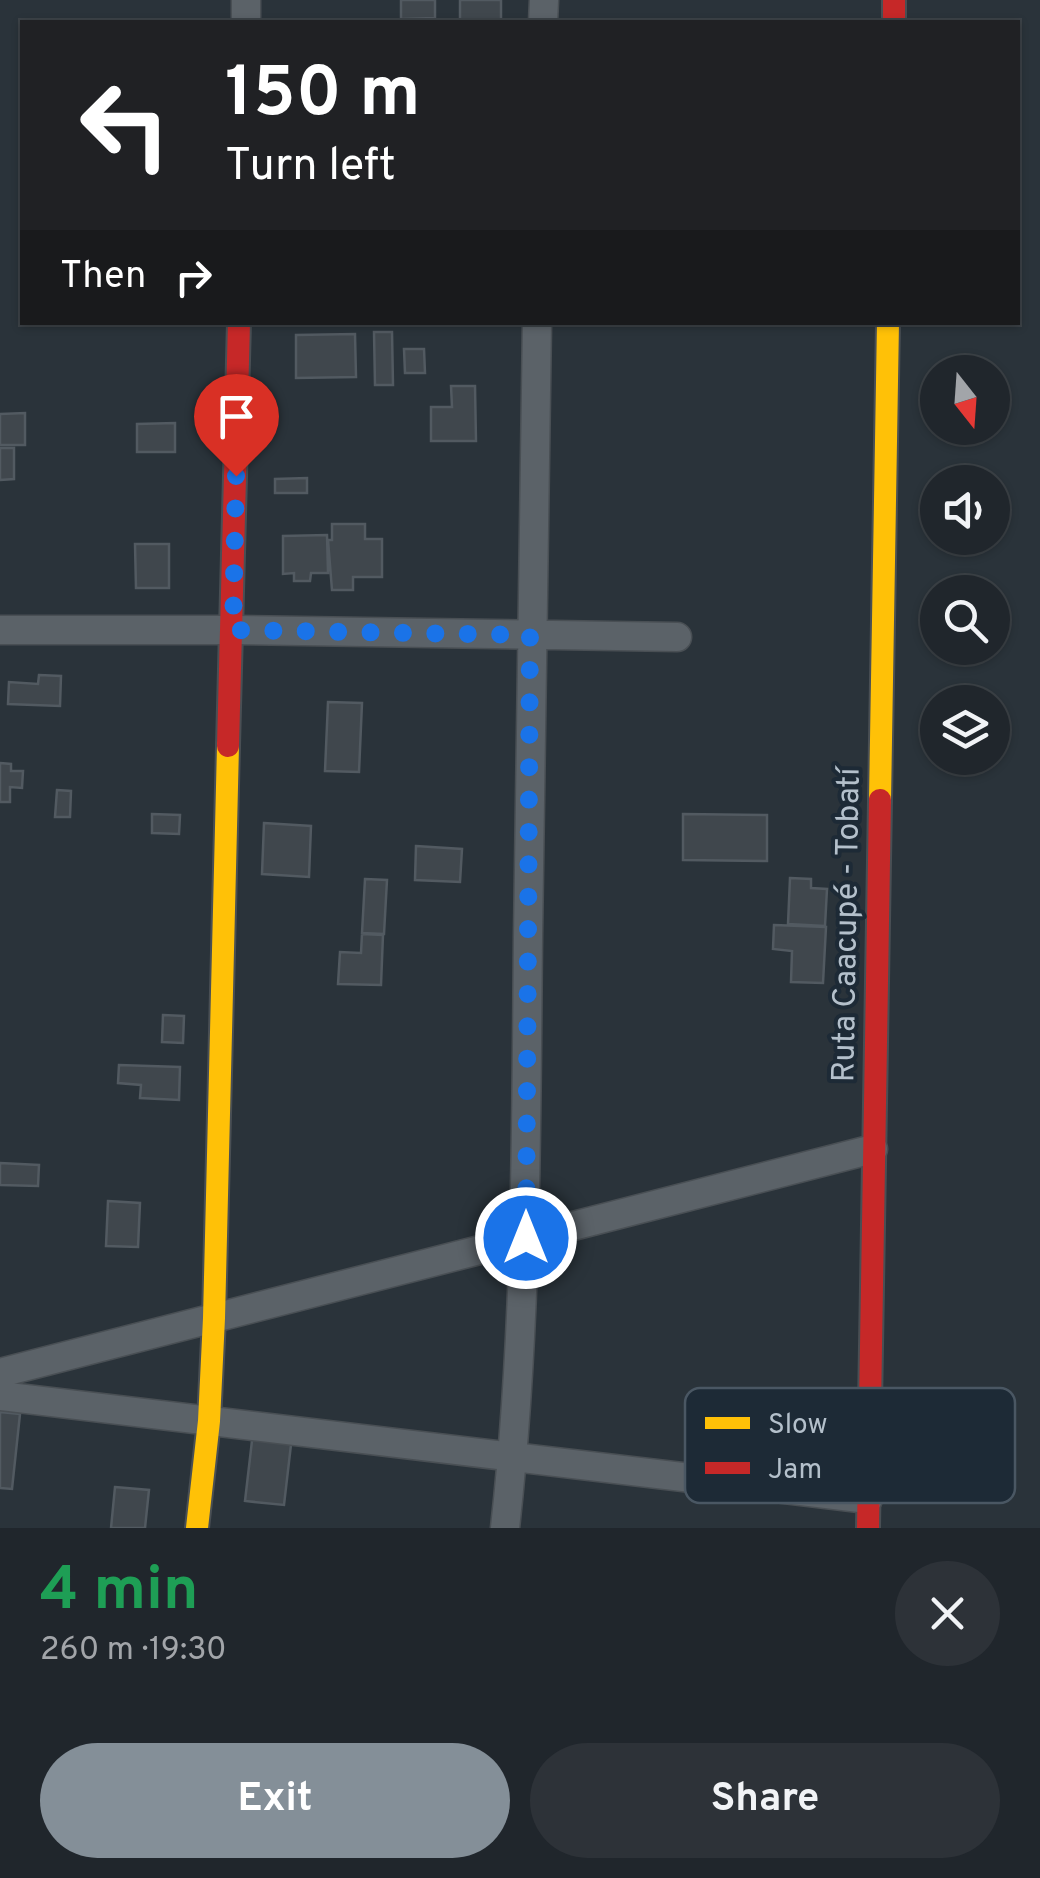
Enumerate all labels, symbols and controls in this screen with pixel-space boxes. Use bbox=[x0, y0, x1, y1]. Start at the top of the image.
text: 150 m bbox=[225, 52, 420, 141]
icon: left bbox=[60, 60, 190, 190]
text: Turn left bbox=[225, 139, 396, 196]
icon: right bbox=[166, 250, 221, 305]
text: Then bbox=[60, 253, 146, 302]
north arrow bbox=[920, 355, 1010, 445]
map controls bbox=[920, 355, 1010, 775]
pin bbox=[194, 374, 279, 477]
icon: arrive bbox=[209, 389, 264, 444]
button: sound bbox=[920, 465, 1010, 555]
button: search bbox=[920, 575, 1010, 665]
button: layers bbox=[920, 685, 1010, 775]
street label: Ruta Caacupé - Tobatí bbox=[825, 764, 871, 1083]
position arrow bbox=[474, 1186, 578, 1290]
legend bbox=[685, 1388, 1015, 1503]
text: Slow bbox=[768, 1408, 827, 1444]
text: Jam bbox=[768, 1453, 822, 1489]
text: 4 min bbox=[40, 1555, 199, 1631]
button: close bbox=[895, 1561, 1000, 1666]
text: 260 m · 19:30 bbox=[40, 1631, 227, 1671]
button: Exit bbox=[40, 1743, 510, 1858]
button: Share bbox=[530, 1743, 1000, 1858]

